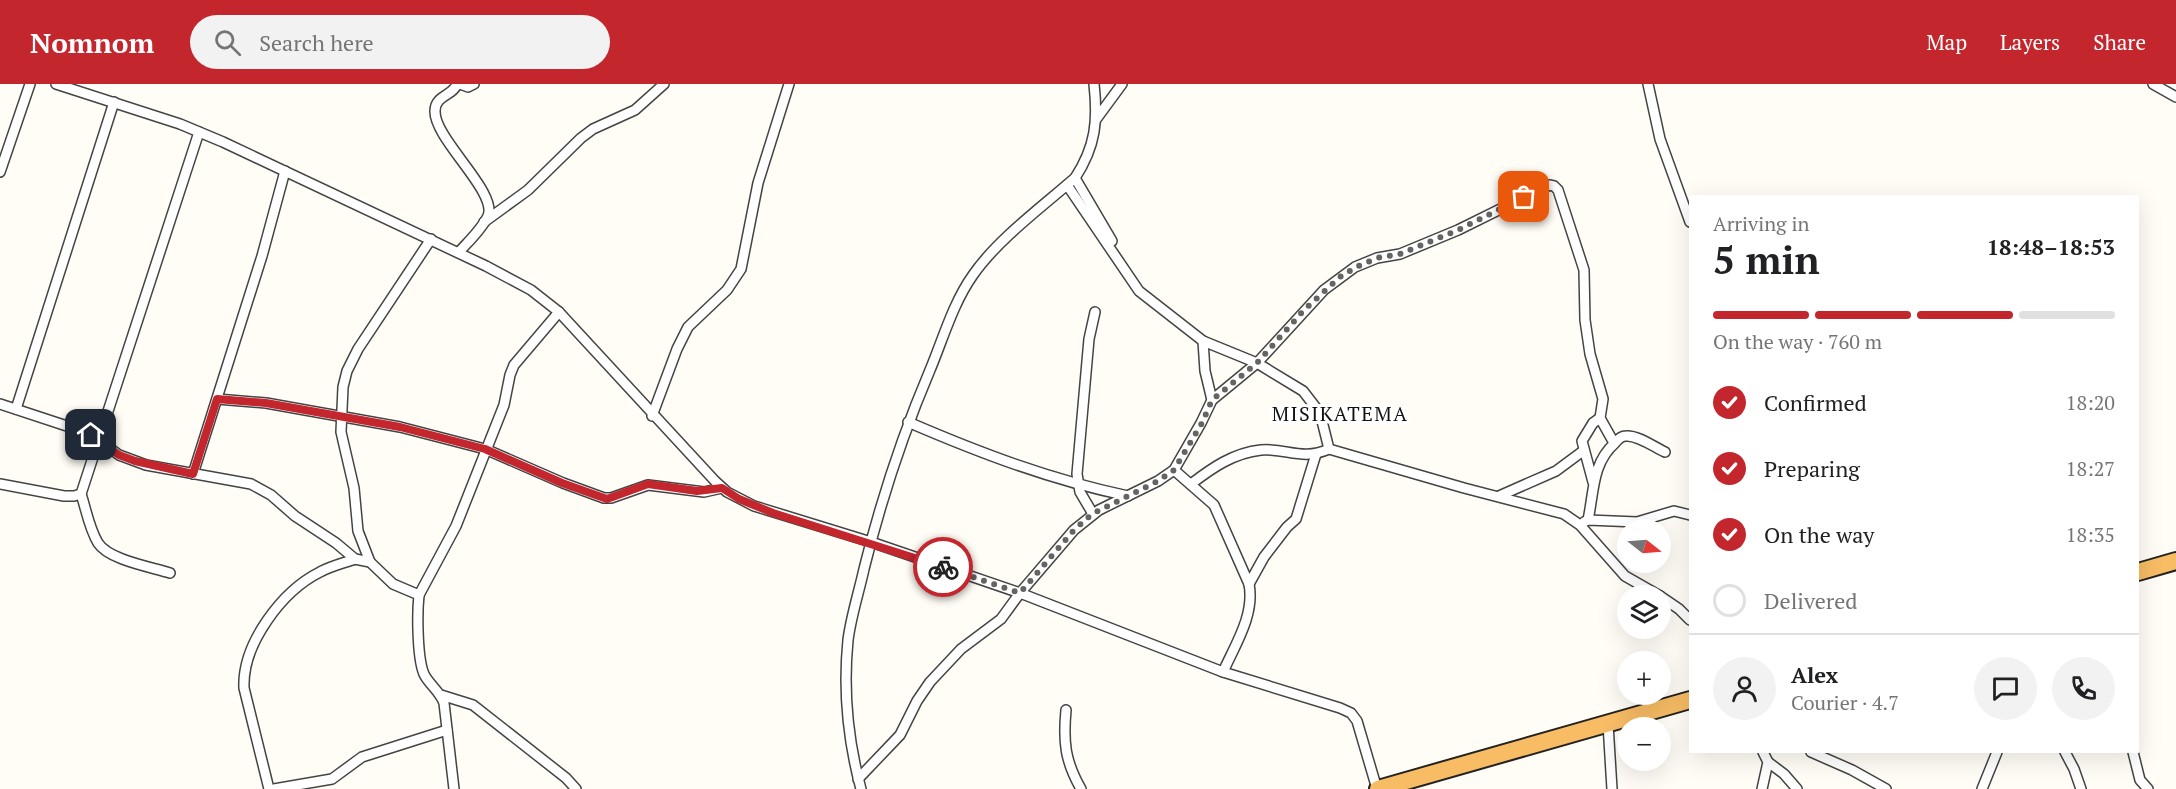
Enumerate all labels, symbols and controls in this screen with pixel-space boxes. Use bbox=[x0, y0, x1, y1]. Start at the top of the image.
search box bbox=[190, 15, 610, 69]
text: Nomnom bbox=[30, 24, 154, 61]
icon: search bbox=[211, 26, 244, 59]
text: Search here bbox=[259, 28, 374, 57]
text: Map bbox=[1926, 28, 1967, 56]
text: Layers bbox=[2000, 28, 2060, 56]
text: Share bbox=[2093, 28, 2146, 56]
pin bbox=[1498, 171, 1549, 222]
icon: bag bbox=[1507, 180, 1540, 213]
text: Arriving in bbox=[1713, 210, 1809, 237]
text: 18:48–18:53 bbox=[1987, 232, 2115, 261]
text: 5 min bbox=[1713, 233, 1820, 285]
text: On the way · 760 m bbox=[1713, 328, 1882, 355]
icon: check bbox=[1713, 386, 1746, 419]
text: Confirmed bbox=[1764, 388, 1867, 417]
text: 18:20 bbox=[2066, 389, 2115, 416]
district label: MISIKATEMA bbox=[1272, 400, 1408, 427]
pin bbox=[65, 409, 116, 460]
icon: home bbox=[74, 418, 107, 451]
icon: check bbox=[1713, 452, 1746, 485]
text: Preparing bbox=[1764, 454, 1860, 483]
text: 18:27 bbox=[2066, 455, 2115, 482]
icon: check bbox=[1713, 518, 1746, 551]
north arrow bbox=[1617, 519, 1671, 573]
map controls bbox=[1617, 519, 1671, 771]
text: On the way bbox=[1764, 520, 1874, 549]
text: 18:35 bbox=[2066, 521, 2115, 548]
courier bbox=[913, 537, 973, 597]
icon: bike bbox=[927, 551, 960, 584]
button: layers bbox=[1617, 585, 1671, 639]
text: Delivered bbox=[1764, 586, 1857, 615]
button: + bbox=[1617, 651, 1671, 705]
button: person bbox=[1713, 657, 1776, 720]
button: chat bbox=[1974, 657, 2037, 720]
button: phone bbox=[2052, 657, 2115, 720]
text: Alex bbox=[1791, 660, 1838, 689]
text: Courier · 4.7 bbox=[1791, 689, 1899, 716]
button: − bbox=[1617, 717, 1671, 771]

